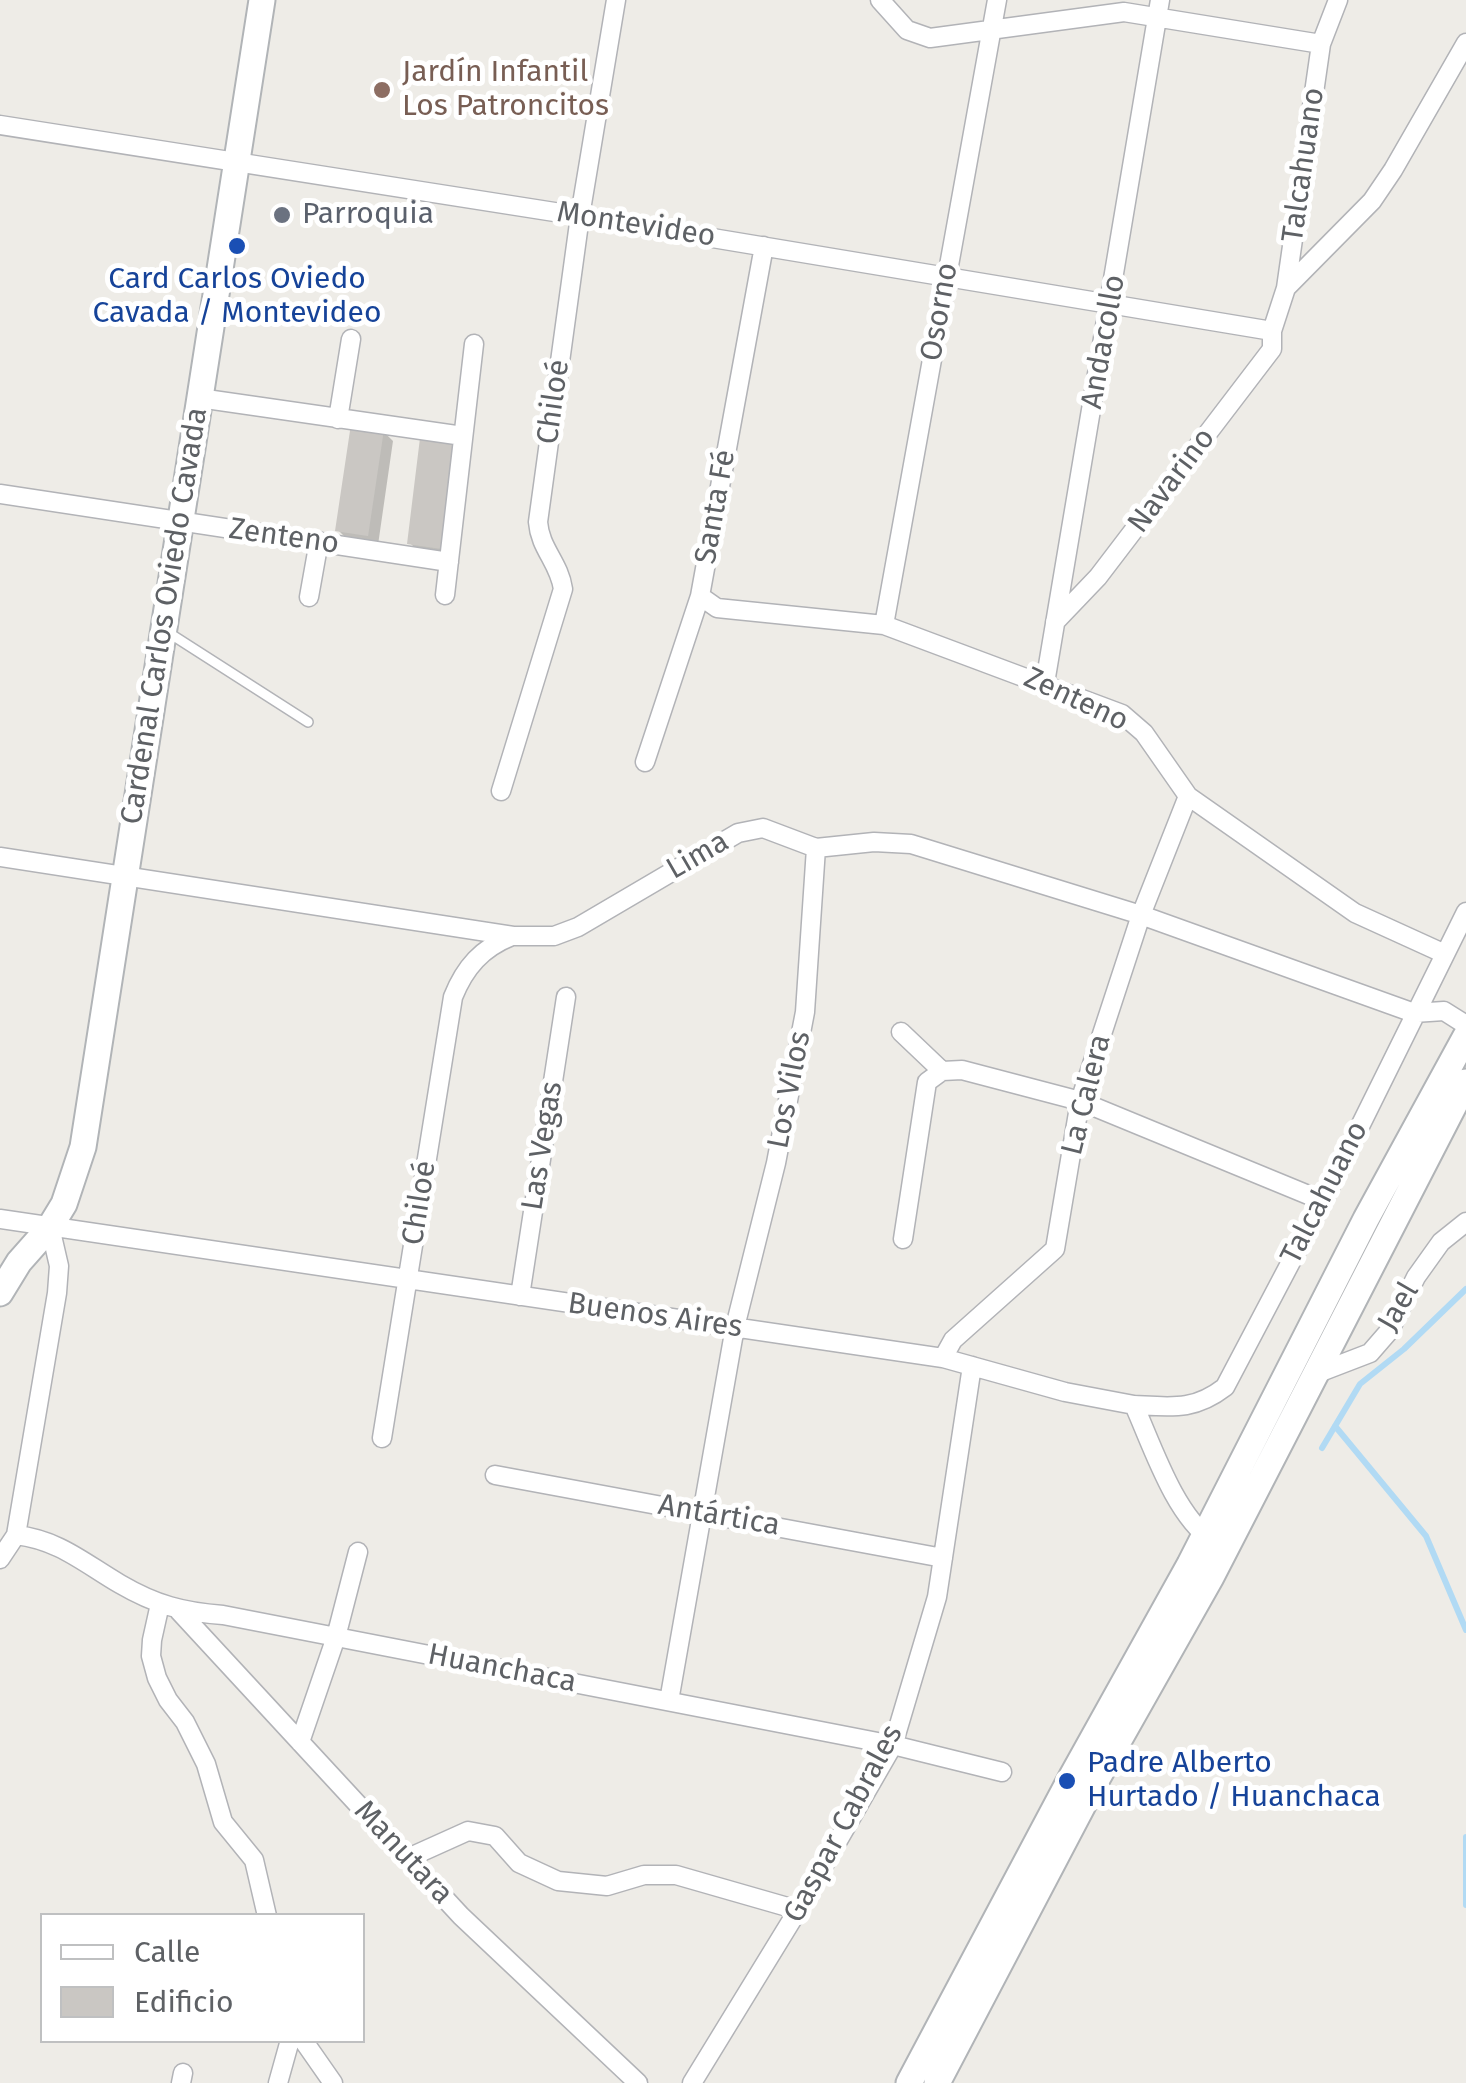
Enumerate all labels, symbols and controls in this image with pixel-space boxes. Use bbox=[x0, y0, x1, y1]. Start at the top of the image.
place label: Jardín Infantil Los Patroncitos bbox=[402, 55, 609, 126]
marker: Jardín Infantil Los Patroncitos bbox=[371, 79, 393, 101]
street label: Talcahuano bbox=[1275, 86, 1333, 244]
street label: Montevideo bbox=[554, 195, 718, 255]
place label: Parroquia bbox=[302, 197, 434, 233]
marker: Parroquia bbox=[271, 204, 293, 226]
marker: Card Carlos Oviedo Cavada / Montevideo bbox=[226, 235, 248, 257]
street label: Osorno bbox=[914, 260, 966, 364]
place label: Card Carlos Oviedo Cavada / Montevideo bbox=[93, 262, 381, 332]
street label: Andacollo bbox=[1075, 272, 1133, 412]
street label: Chiloé bbox=[530, 357, 578, 447]
street label: Cardenal Carlos Oviedo Cavada bbox=[114, 405, 216, 827]
street label: Navarino bbox=[1121, 421, 1223, 541]
street label: Santa Fé bbox=[688, 447, 744, 567]
street label: Zenteno bbox=[227, 511, 341, 563]
street label: Zenteno bbox=[1018, 660, 1134, 740]
street label: Lima bbox=[661, 824, 735, 888]
street label: Los Vilos bbox=[761, 1028, 819, 1152]
street label: La Calera bbox=[1055, 1031, 1119, 1159]
street label: Las Vegas bbox=[515, 1079, 571, 1213]
street label: Talcahuano bbox=[1274, 1116, 1376, 1270]
street label: Chiloé bbox=[396, 1158, 444, 1248]
street label: Jael bbox=[1371, 1276, 1427, 1338]
street label: Buenos Aires bbox=[565, 1286, 745, 1346]
street label: Antártica bbox=[655, 1488, 783, 1544]
street label: Huanchaca bbox=[425, 1637, 579, 1701]
street label: Gaspar Cabrales bbox=[777, 1719, 911, 1929]
place label: Padre Alberto Hurtado / Huanchaca bbox=[1087, 1746, 1381, 1816]
marker: Padre Alberto Hurtado / Huanchaca bbox=[1056, 1770, 1078, 1792]
street label: Manutara bbox=[346, 1794, 460, 1912]
legend bbox=[40, 1913, 365, 2043]
text: Calle bbox=[134, 1934, 200, 1970]
text: Edificio bbox=[134, 1984, 233, 2020]

